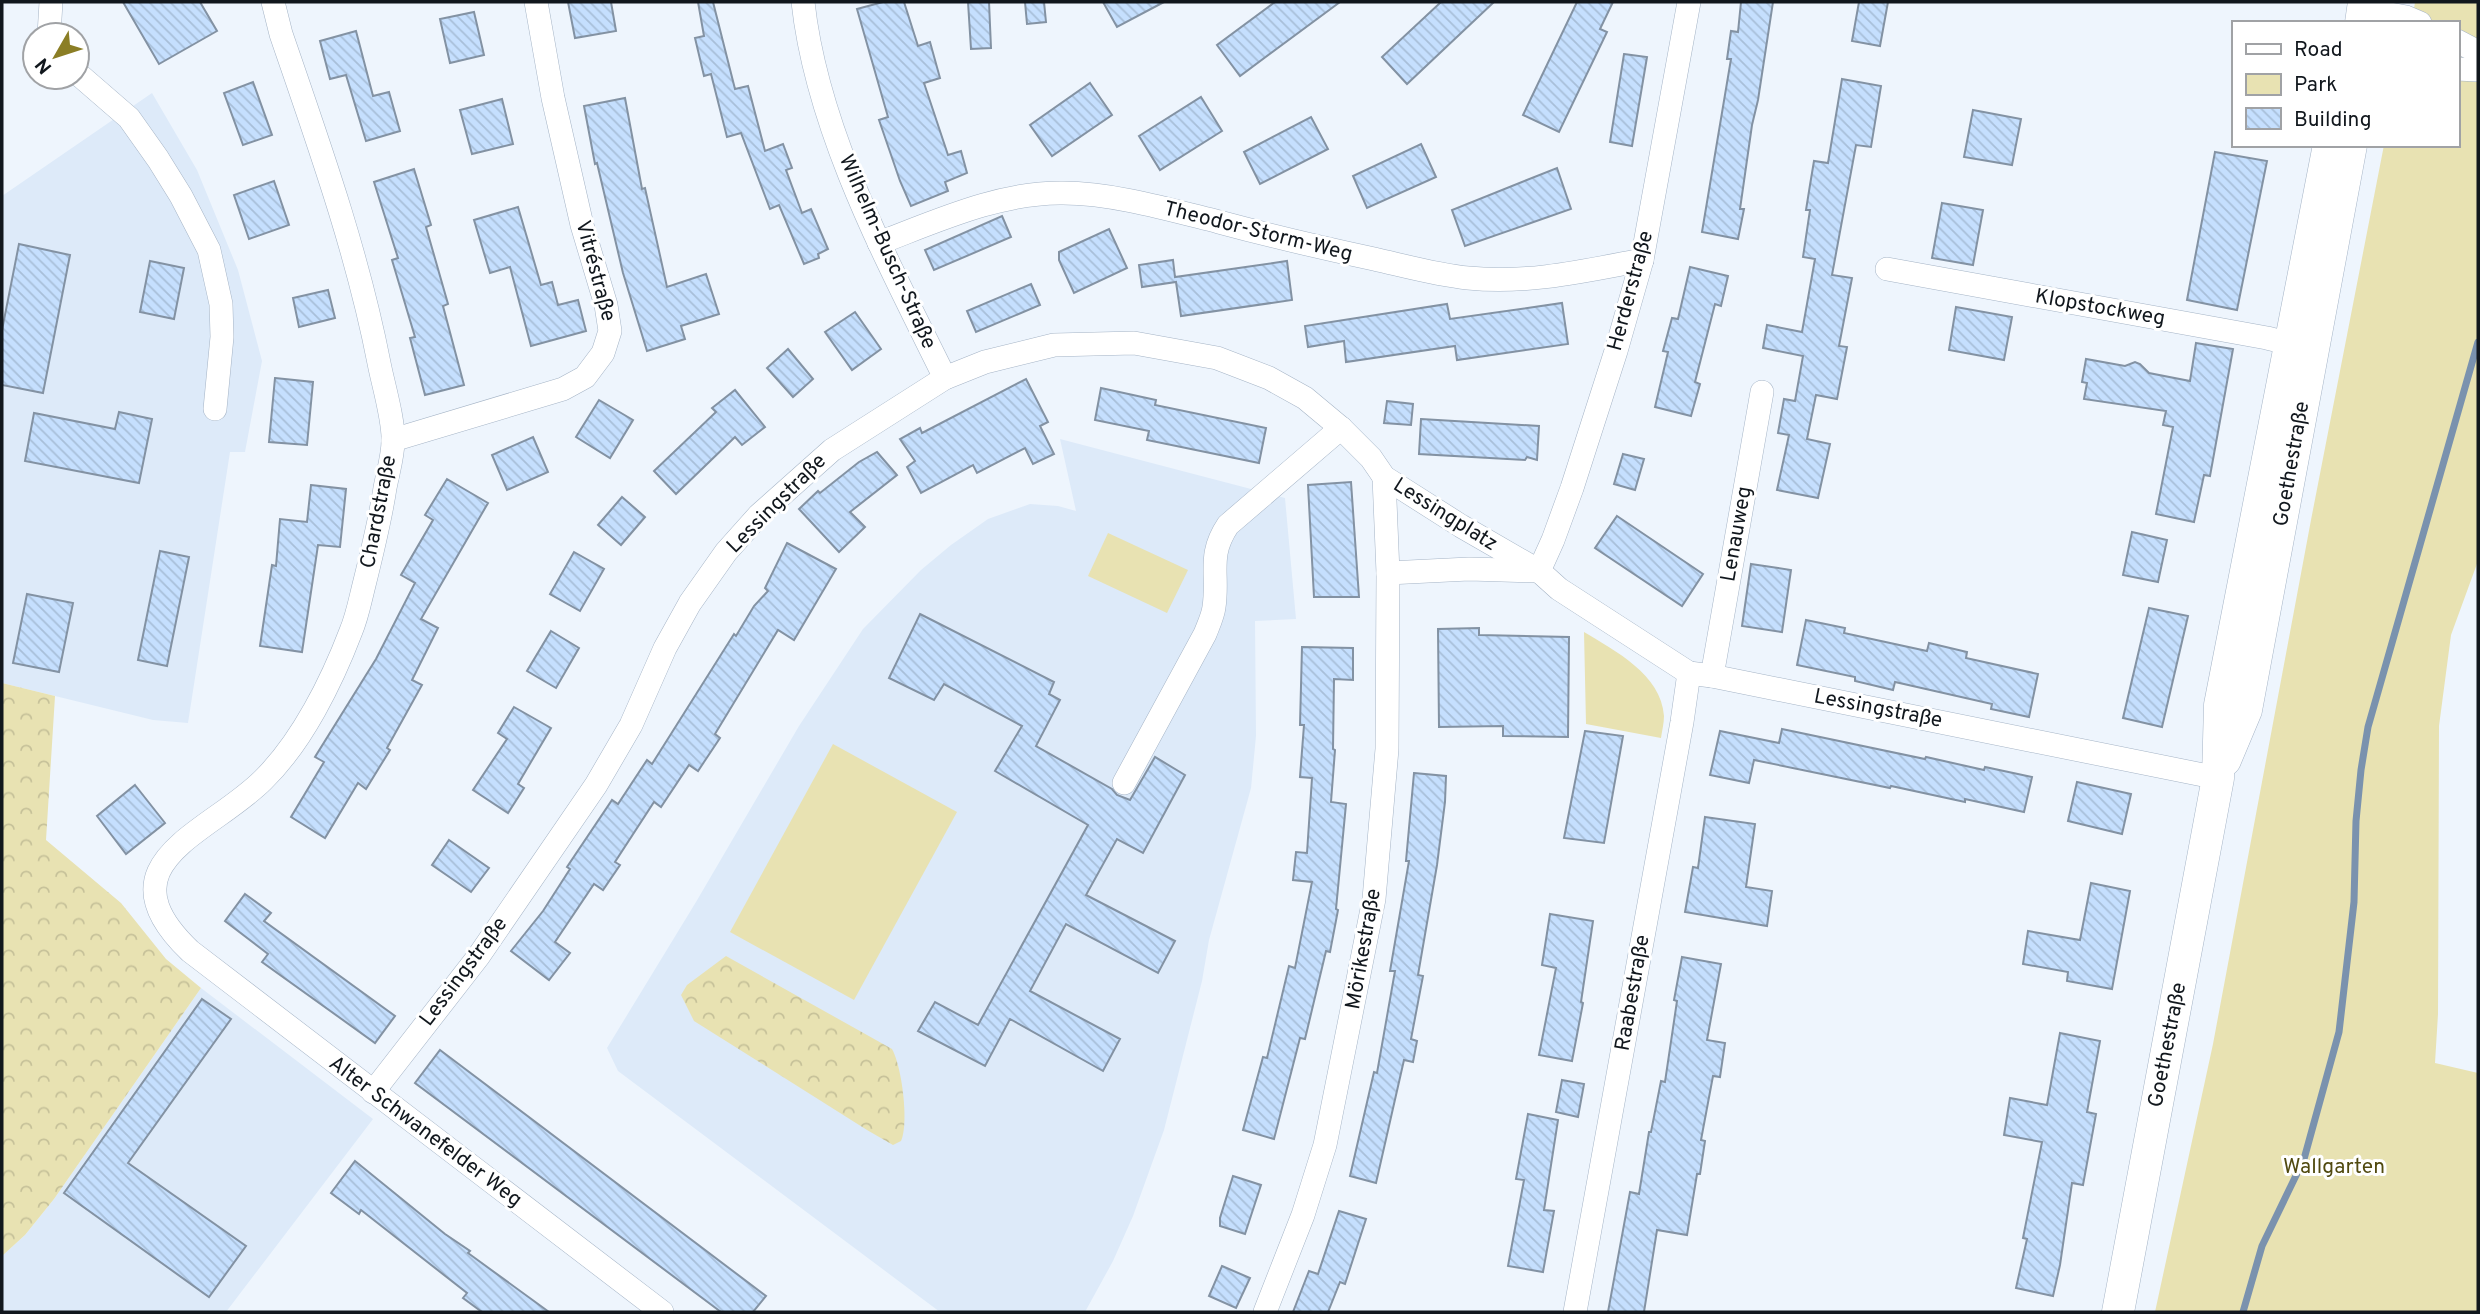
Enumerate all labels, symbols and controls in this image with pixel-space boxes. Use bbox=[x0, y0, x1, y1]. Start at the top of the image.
north arrow bbox=[21, 21, 91, 91]
legend bbox=[2232, 21, 2459, 147]
text: Road bbox=[2294, 37, 2343, 64]
text: N bbox=[31, 53, 58, 78]
text: Park bbox=[2294, 72, 2337, 99]
text: Building bbox=[2294, 107, 2372, 134]
street label: Wilhelm-Busch-Straße bbox=[832, 151, 942, 353]
street label: Theodor-Storm-Weg bbox=[1161, 195, 1355, 269]
street label: Vitréstraße bbox=[569, 218, 621, 324]
street label: Herderstraße bbox=[1602, 228, 1660, 354]
street label: Klopstockweg bbox=[2033, 283, 2167, 333]
street label: Goethestraße bbox=[2268, 399, 2316, 529]
street label: Lessingstraße bbox=[721, 448, 833, 560]
street label: Chardstraße bbox=[355, 453, 403, 571]
street label: Lessingplatz bbox=[1388, 472, 1502, 558]
street label: Lenauweg bbox=[1715, 484, 1759, 584]
street label: Lessingstraße bbox=[1811, 683, 1945, 735]
street label: Mörikestraße bbox=[1340, 886, 1388, 1012]
street label: Lessingstraße bbox=[414, 912, 514, 1032]
street label: Raabestraße bbox=[1609, 933, 1657, 1053]
street label: Goethestraße bbox=[2143, 980, 2193, 1110]
street label: Alter Schwanefelder Weg bbox=[323, 1050, 527, 1214]
park label: Wallgarten bbox=[2283, 1154, 2385, 1181]

